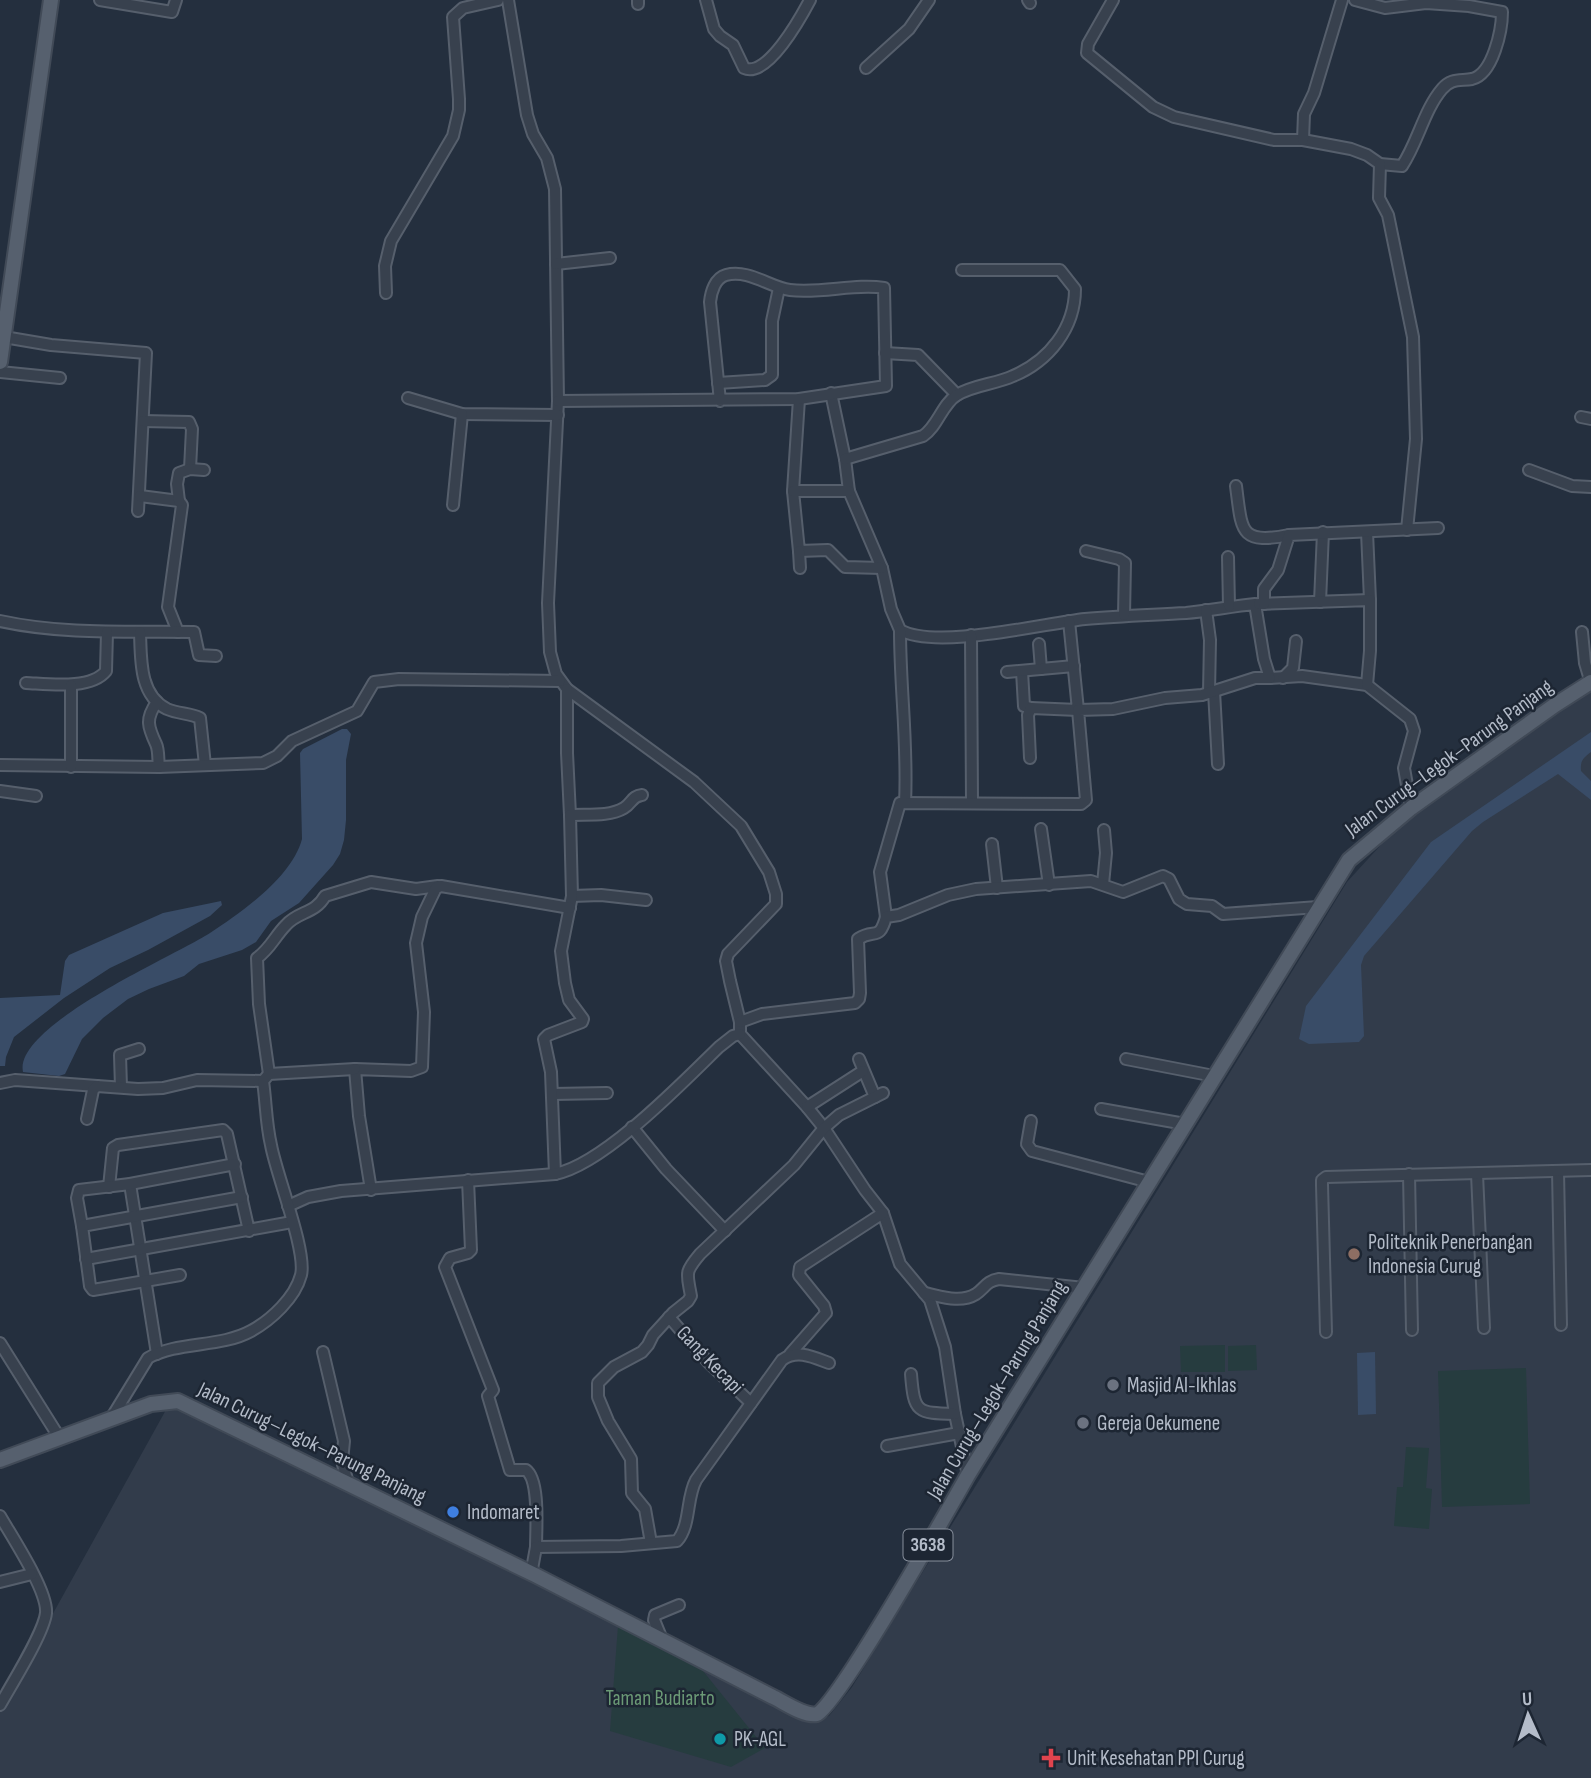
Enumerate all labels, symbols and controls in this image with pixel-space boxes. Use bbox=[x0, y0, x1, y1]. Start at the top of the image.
street label: Jalan Curug–Legok–Parung Panjang bbox=[1339, 674, 1558, 842]
place label: Politeknik Penerbangan Indonesia Curug bbox=[1368, 1230, 1533, 1279]
marker: Politeknik Penerbangan Indonesia Curug bbox=[1346, 1246, 1362, 1262]
street label: Jalan Curug–Legok–Parung Panjang bbox=[921, 1276, 1072, 1505]
street label: Gang Kecapi bbox=[671, 1321, 749, 1399]
place label: Masjid Al-Ikhlas bbox=[1127, 1373, 1237, 1398]
street label: Jalan Curug–Legok–Parung Panjang bbox=[193, 1376, 430, 1509]
marker: Masjid Al-Ikhlas bbox=[1105, 1377, 1121, 1393]
place label: Gereja Oekumene bbox=[1097, 1411, 1220, 1436]
marker: Gereja Oekumene bbox=[1075, 1415, 1091, 1431]
place label: Indomaret bbox=[467, 1500, 540, 1525]
marker: Indomaret bbox=[445, 1504, 461, 1520]
road number: 3638 bbox=[904, 1530, 953, 1560]
north arrow bbox=[1493, 1680, 1563, 1750]
park label: Taman Budiarto bbox=[605, 1686, 715, 1711]
text: U bbox=[1522, 1688, 1533, 1711]
place label: PK-AGL bbox=[734, 1727, 786, 1752]
marker: PK-AGL bbox=[712, 1731, 728, 1747]
place label: Unit Kesehatan PPI Curug bbox=[1067, 1746, 1245, 1771]
marker: Unit Kesehatan PPI Curug bbox=[1041, 1748, 1061, 1768]

